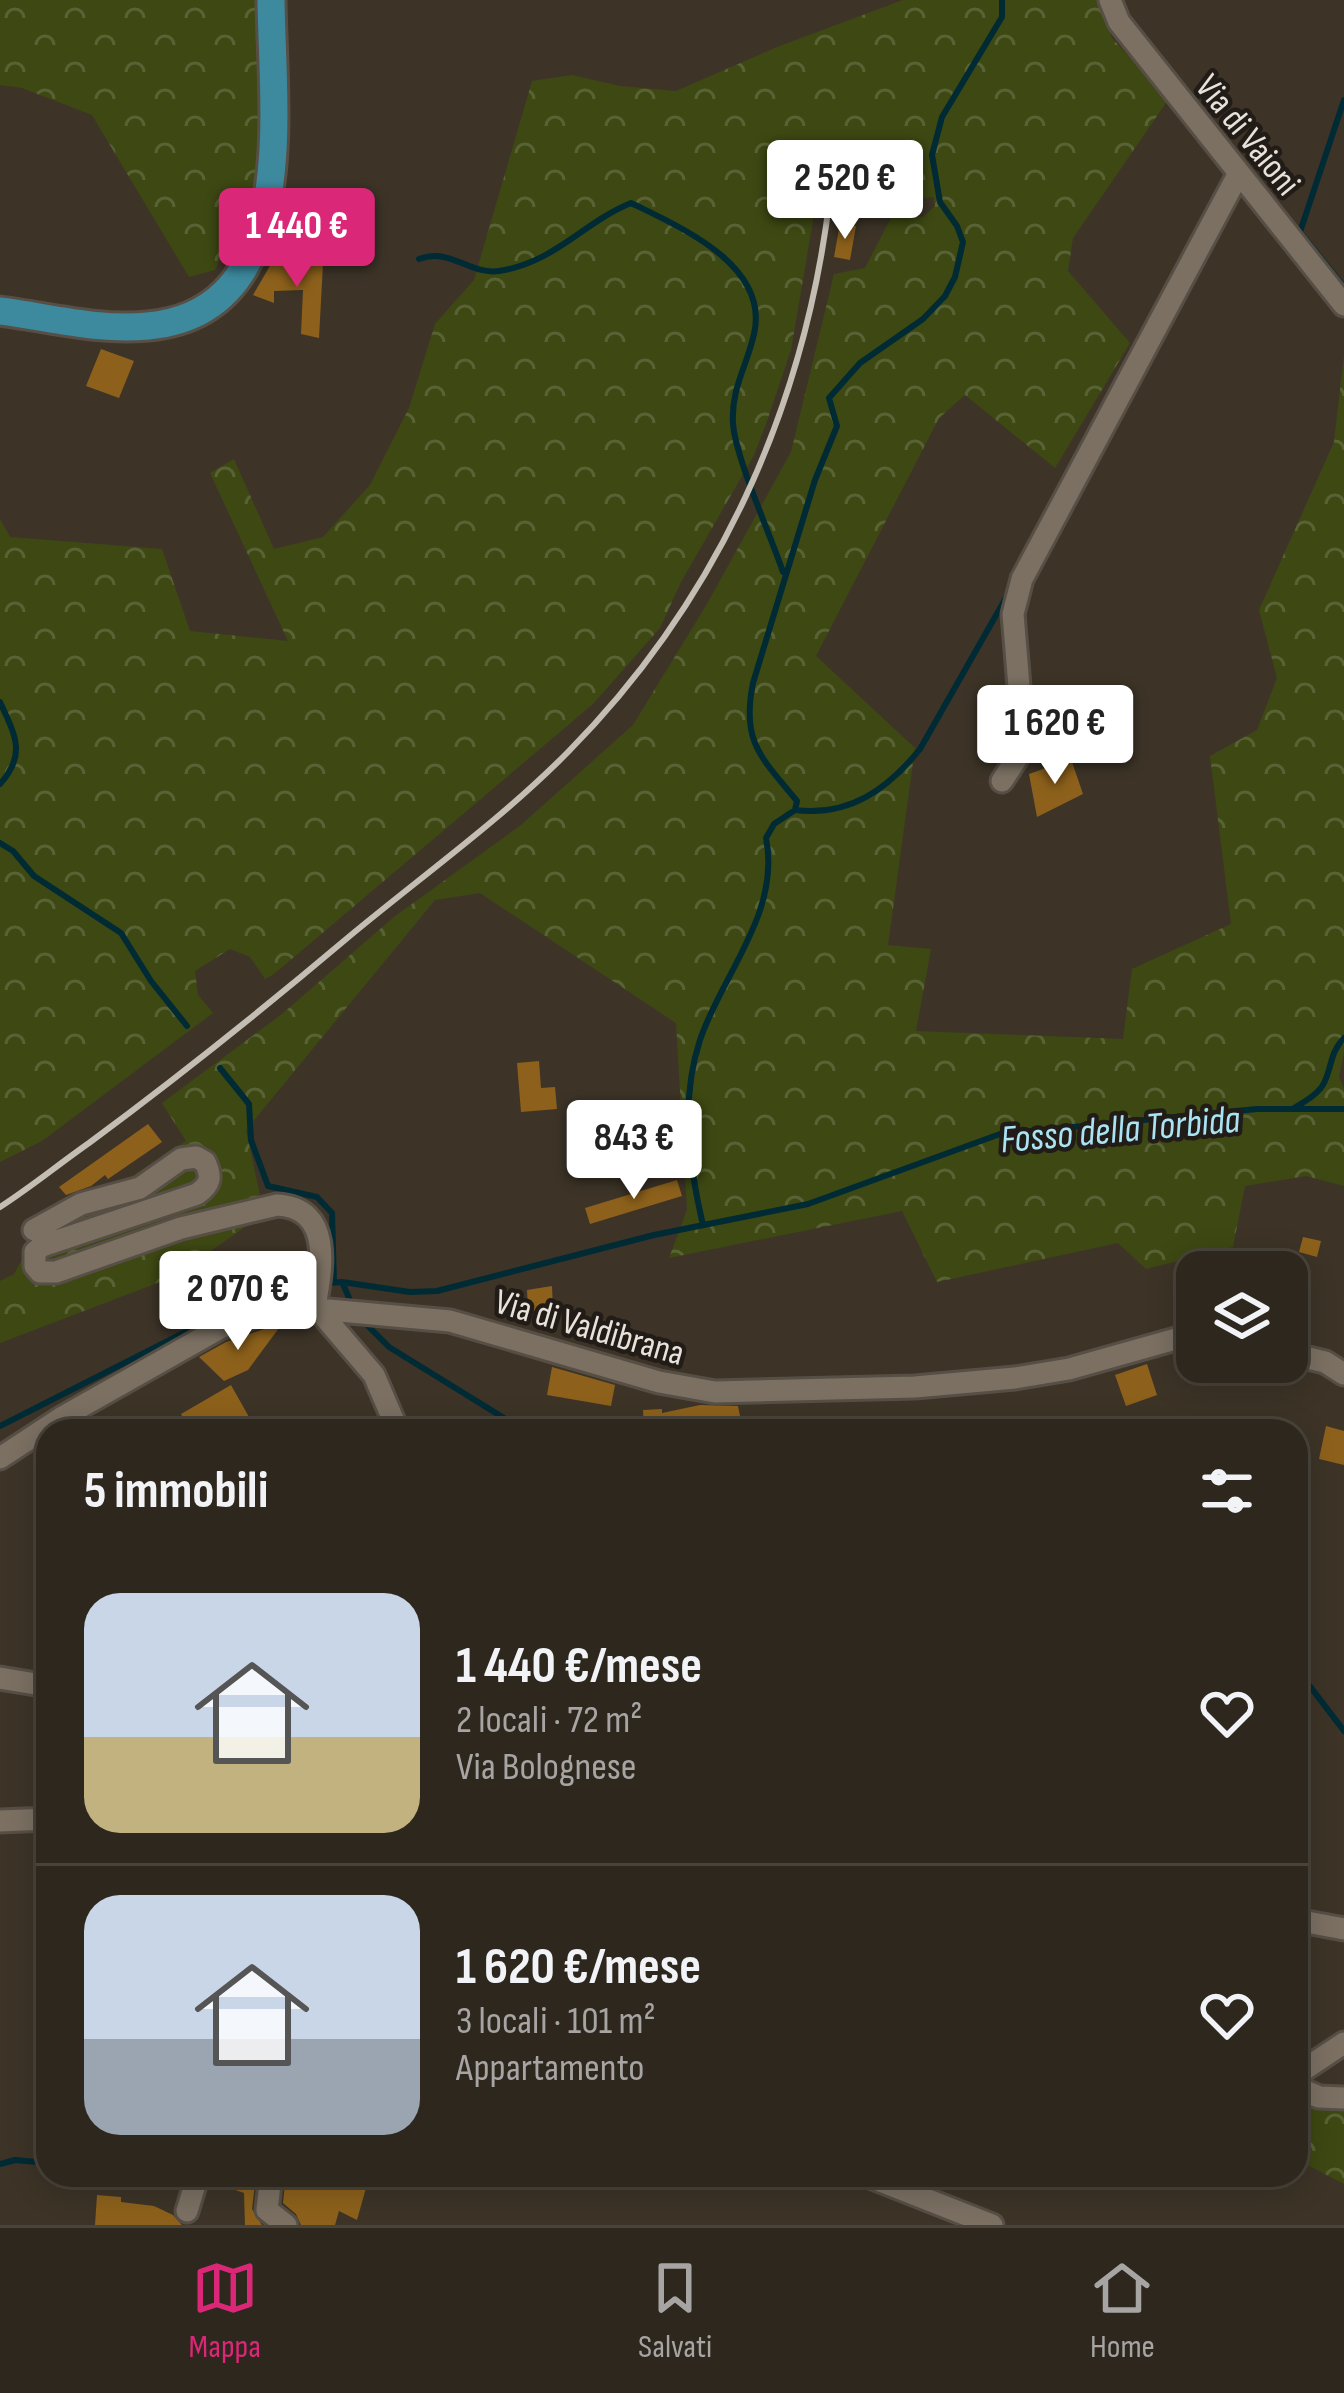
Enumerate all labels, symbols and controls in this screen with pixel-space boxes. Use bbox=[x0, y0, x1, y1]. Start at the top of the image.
street label: Via di Vaioni bbox=[1185, 67, 1309, 205]
pin: 2 520 € bbox=[734, 140, 956, 242]
text: 2 520 € bbox=[794, 155, 896, 202]
pin: 1 440 € bbox=[186, 188, 408, 290]
text: 1 440 € bbox=[246, 203, 348, 250]
pin: 1 620 € bbox=[944, 685, 1166, 787]
text: 1 620 € bbox=[1004, 700, 1106, 747]
water label: Fosso della Torbida bbox=[998, 1097, 1242, 1164]
pin: 843 € bbox=[550, 1100, 718, 1202]
text: 843 € bbox=[594, 1115, 674, 1162]
pin: 2 070 € bbox=[127, 1251, 349, 1353]
map controls bbox=[1176, 1251, 1308, 1383]
button: layers bbox=[1176, 1251, 1308, 1383]
text: 2 070 € bbox=[186, 1266, 290, 1313]
street label: Via di Valdibrana bbox=[490, 1281, 689, 1376]
icon: filters bbox=[1194, 1458, 1260, 1524]
text: 5 immobili bbox=[84, 1461, 268, 1522]
text: 1 440 €/mese bbox=[456, 1636, 702, 1697]
icon: home bbox=[180, 1641, 324, 1785]
icon: heart bbox=[1194, 1680, 1260, 1746]
text: 2 locali · 72 m² bbox=[456, 1697, 642, 1744]
text: Via Bolognese bbox=[456, 1744, 637, 1791]
text: 1 620 €/mese bbox=[456, 1937, 701, 1998]
icon: home bbox=[180, 1943, 324, 2087]
icon: heart bbox=[1194, 1982, 1260, 2048]
text: 3 locali · 101 m² bbox=[456, 1998, 656, 2045]
text: Appartamento bbox=[456, 2045, 645, 2092]
tab: Mappa bbox=[189, 2255, 261, 2367]
tab: Salvati bbox=[638, 2255, 712, 2367]
tab: Home bbox=[1089, 2255, 1155, 2367]

